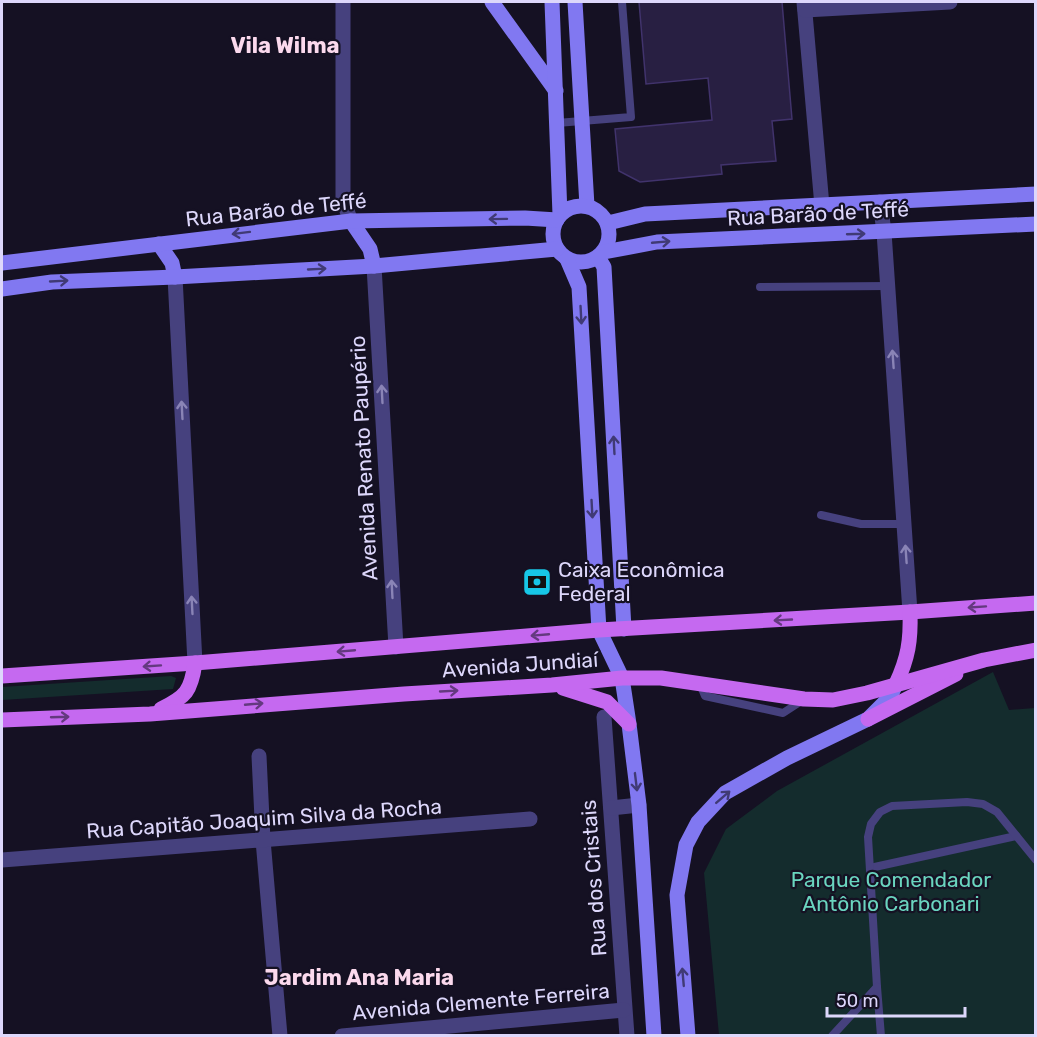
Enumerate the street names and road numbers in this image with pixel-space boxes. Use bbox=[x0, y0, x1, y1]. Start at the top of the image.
street label: Rua Barão de Teffé bbox=[184, 188, 368, 231]
street label: Rua Barão de Teffé bbox=[726, 196, 910, 231]
street label: Avenida Renato Paupério bbox=[345, 335, 382, 581]
street label: Avenida Jundiaí bbox=[441, 647, 600, 682]
street label: Rua Capitão Joaquim Silva da Rocha bbox=[85, 794, 443, 843]
street label: Rua dos Cristais bbox=[576, 799, 611, 957]
street label: Avenida Clemente Ferreira bbox=[351, 978, 611, 1025]

